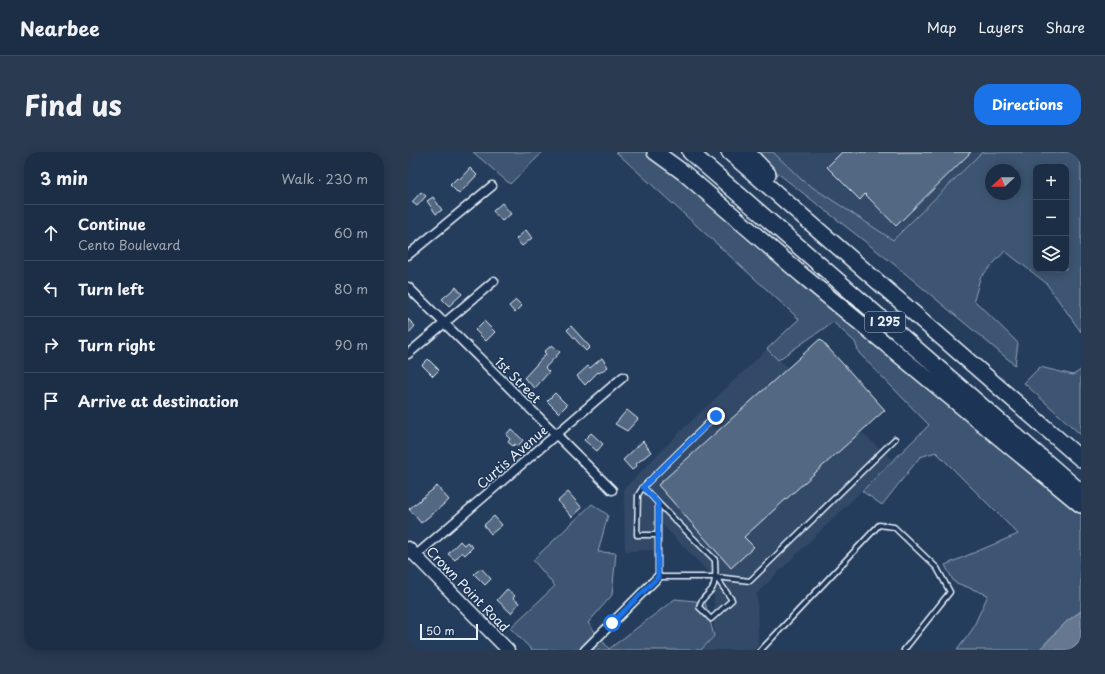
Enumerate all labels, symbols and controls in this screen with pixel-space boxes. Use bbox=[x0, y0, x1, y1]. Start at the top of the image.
text: Nearbee bbox=[20, 14, 100, 42]
text: Map bbox=[927, 17, 957, 38]
text: Layers bbox=[979, 17, 1024, 38]
text: Share bbox=[1046, 17, 1085, 38]
text: Find us bbox=[24, 83, 122, 126]
button: Directions bbox=[974, 84, 1081, 125]
north arrow bbox=[985, 164, 1021, 200]
map controls bbox=[1033, 164, 1069, 272]
button: + bbox=[1033, 164, 1069, 200]
text: 3 min bbox=[40, 165, 88, 191]
text: Walk · 230 m bbox=[281, 169, 368, 188]
button: − bbox=[1033, 200, 1069, 236]
text: Continue bbox=[78, 212, 146, 235]
icon: ahead bbox=[40, 222, 62, 244]
text: 60 m bbox=[334, 223, 368, 242]
text: Cento Boulevard bbox=[78, 235, 180, 254]
button: layers bbox=[1033, 236, 1069, 272]
text: Turn left bbox=[78, 277, 144, 300]
icon: left bbox=[40, 278, 62, 300]
text: 80 m bbox=[334, 279, 368, 298]
road number: I 295 bbox=[865, 312, 905, 332]
text: Turn right bbox=[78, 333, 155, 356]
icon: right bbox=[40, 334, 62, 356]
text: 90 m bbox=[335, 335, 368, 354]
street label: 1st Street bbox=[491, 352, 546, 407]
text: Arrive at destination bbox=[78, 389, 239, 412]
icon: arrive bbox=[40, 390, 62, 412]
route end bbox=[707, 407, 725, 425]
street label: Curtis Avenue bbox=[472, 421, 551, 493]
street label: Crown Point Road bbox=[423, 542, 514, 636]
route start bbox=[603, 614, 621, 632]
scale bar bbox=[420, 622, 478, 641]
text: 50 m bbox=[426, 622, 455, 639]

